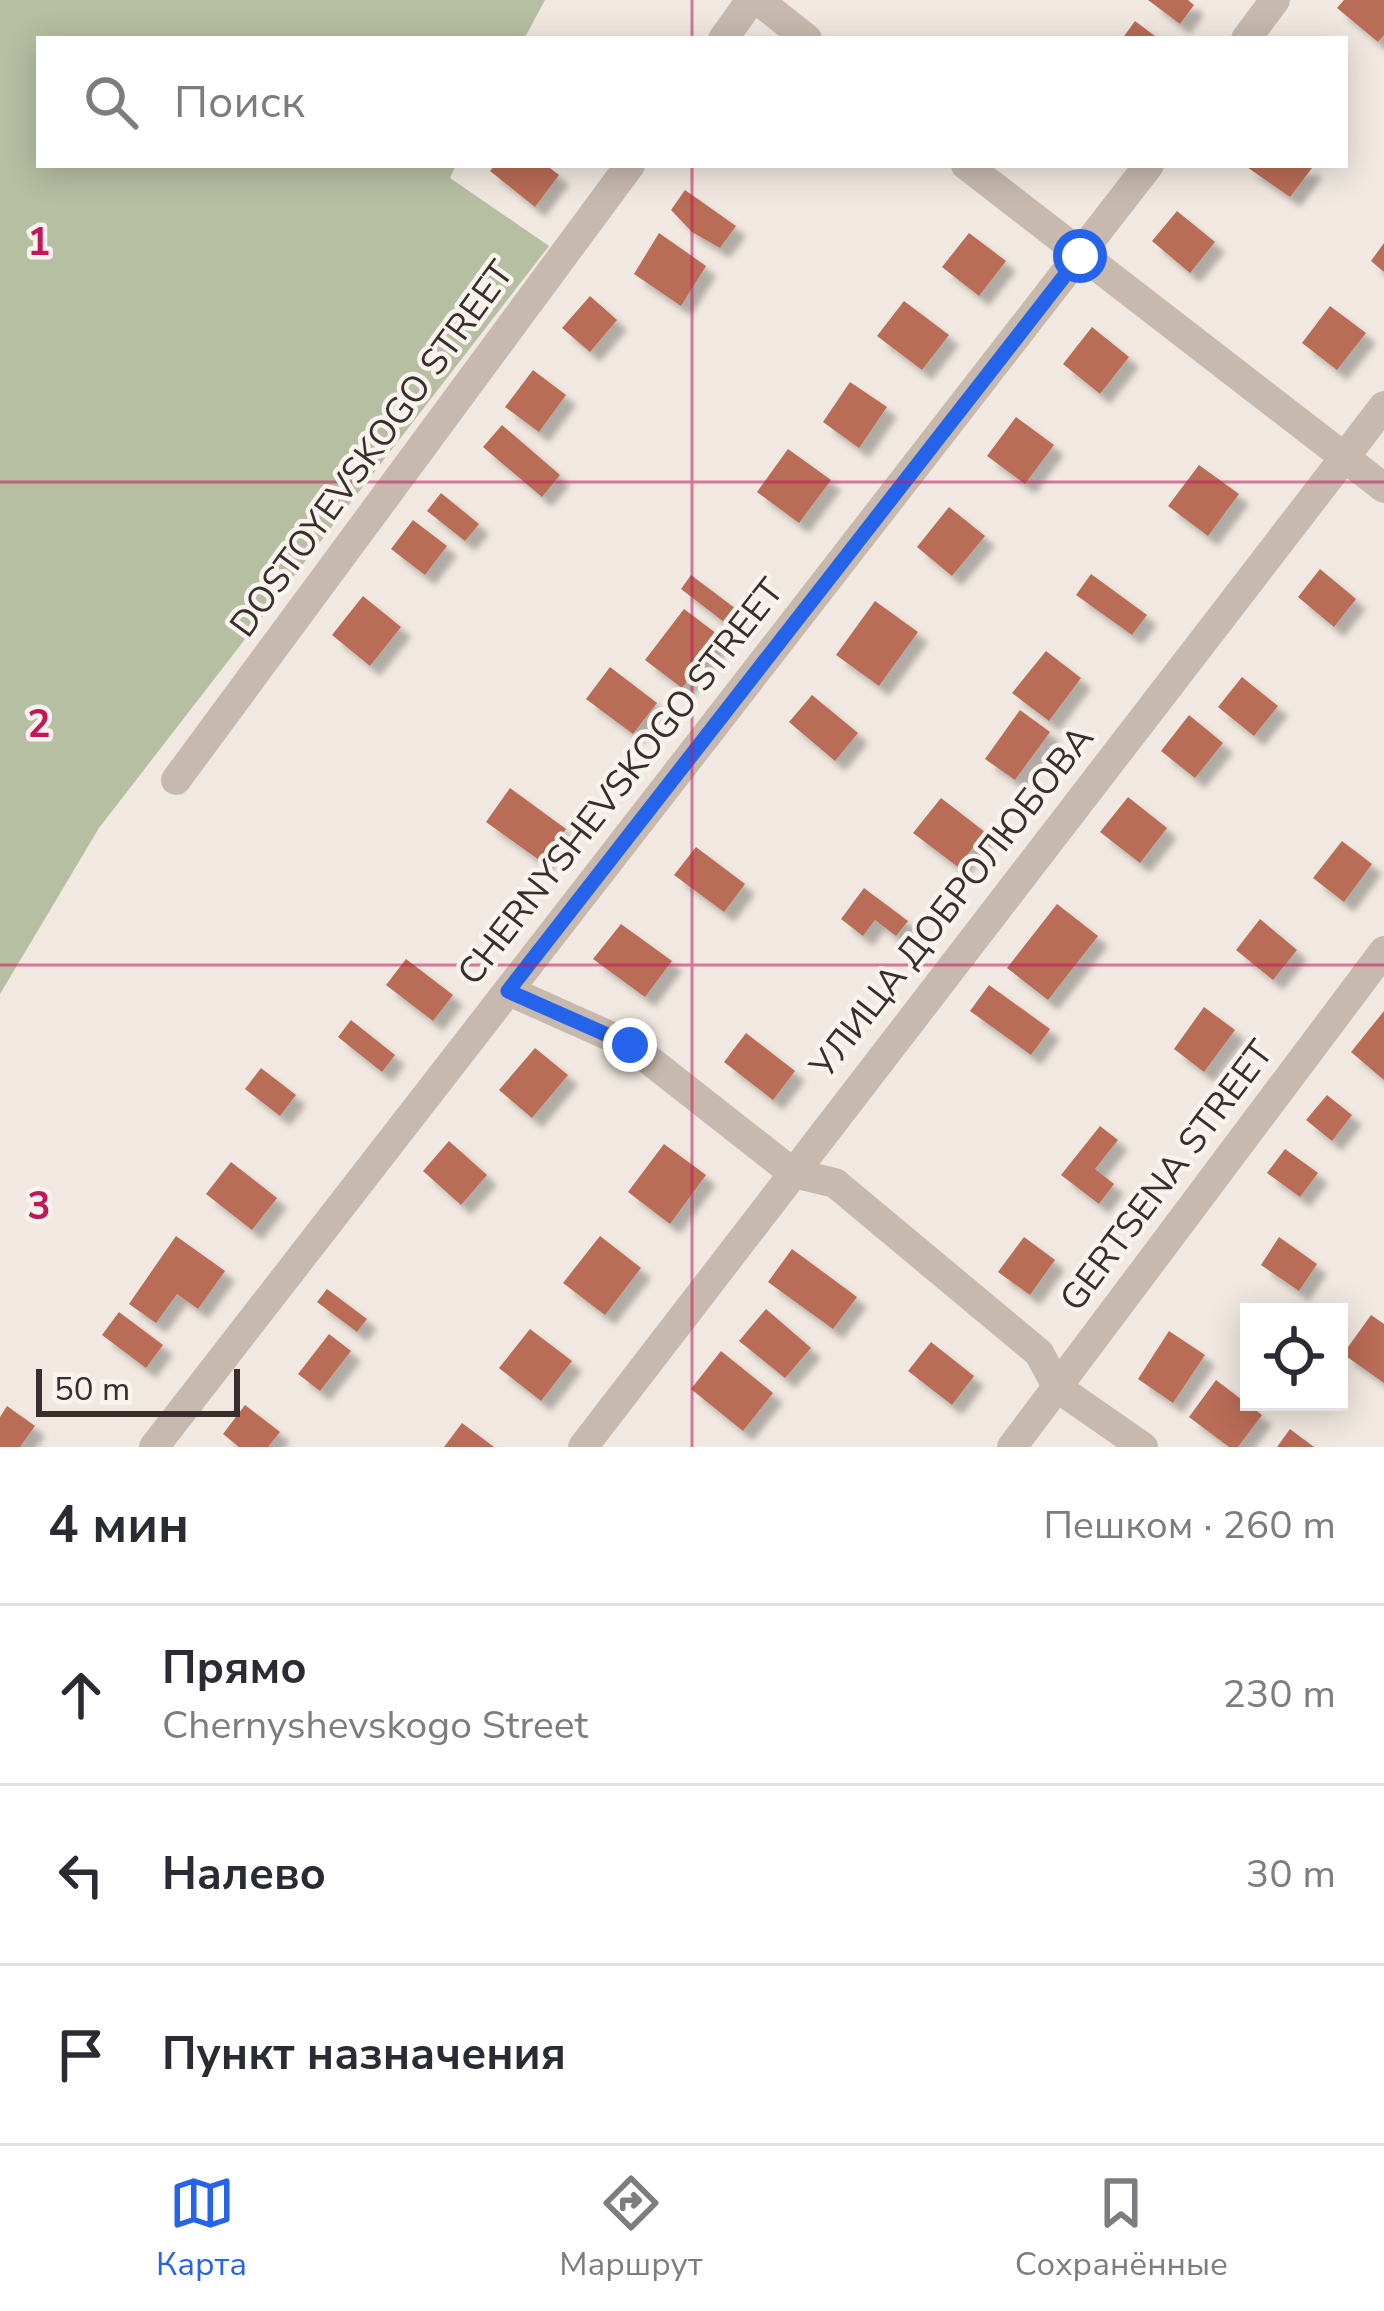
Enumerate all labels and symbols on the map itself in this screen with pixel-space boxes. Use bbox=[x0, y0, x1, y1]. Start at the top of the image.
text: 1 bbox=[27, 216, 51, 269]
route start bbox=[1053, 229, 1107, 283]
street label: DOSTOYEVSKOGO STREET bbox=[219, 251, 525, 647]
street label: CHERNYSHEVSKOGO STREET bbox=[447, 568, 795, 995]
text: 2 bbox=[27, 698, 51, 751]
street label: УЛИЦА ДОБРОЛЮБОВА bbox=[798, 716, 1105, 1089]
route end bbox=[603, 1018, 657, 1072]
street label: GERTSENA STREET bbox=[1049, 1030, 1285, 1321]
text: 3 bbox=[27, 1180, 51, 1233]
scale bar bbox=[36, 1363, 240, 1416]

